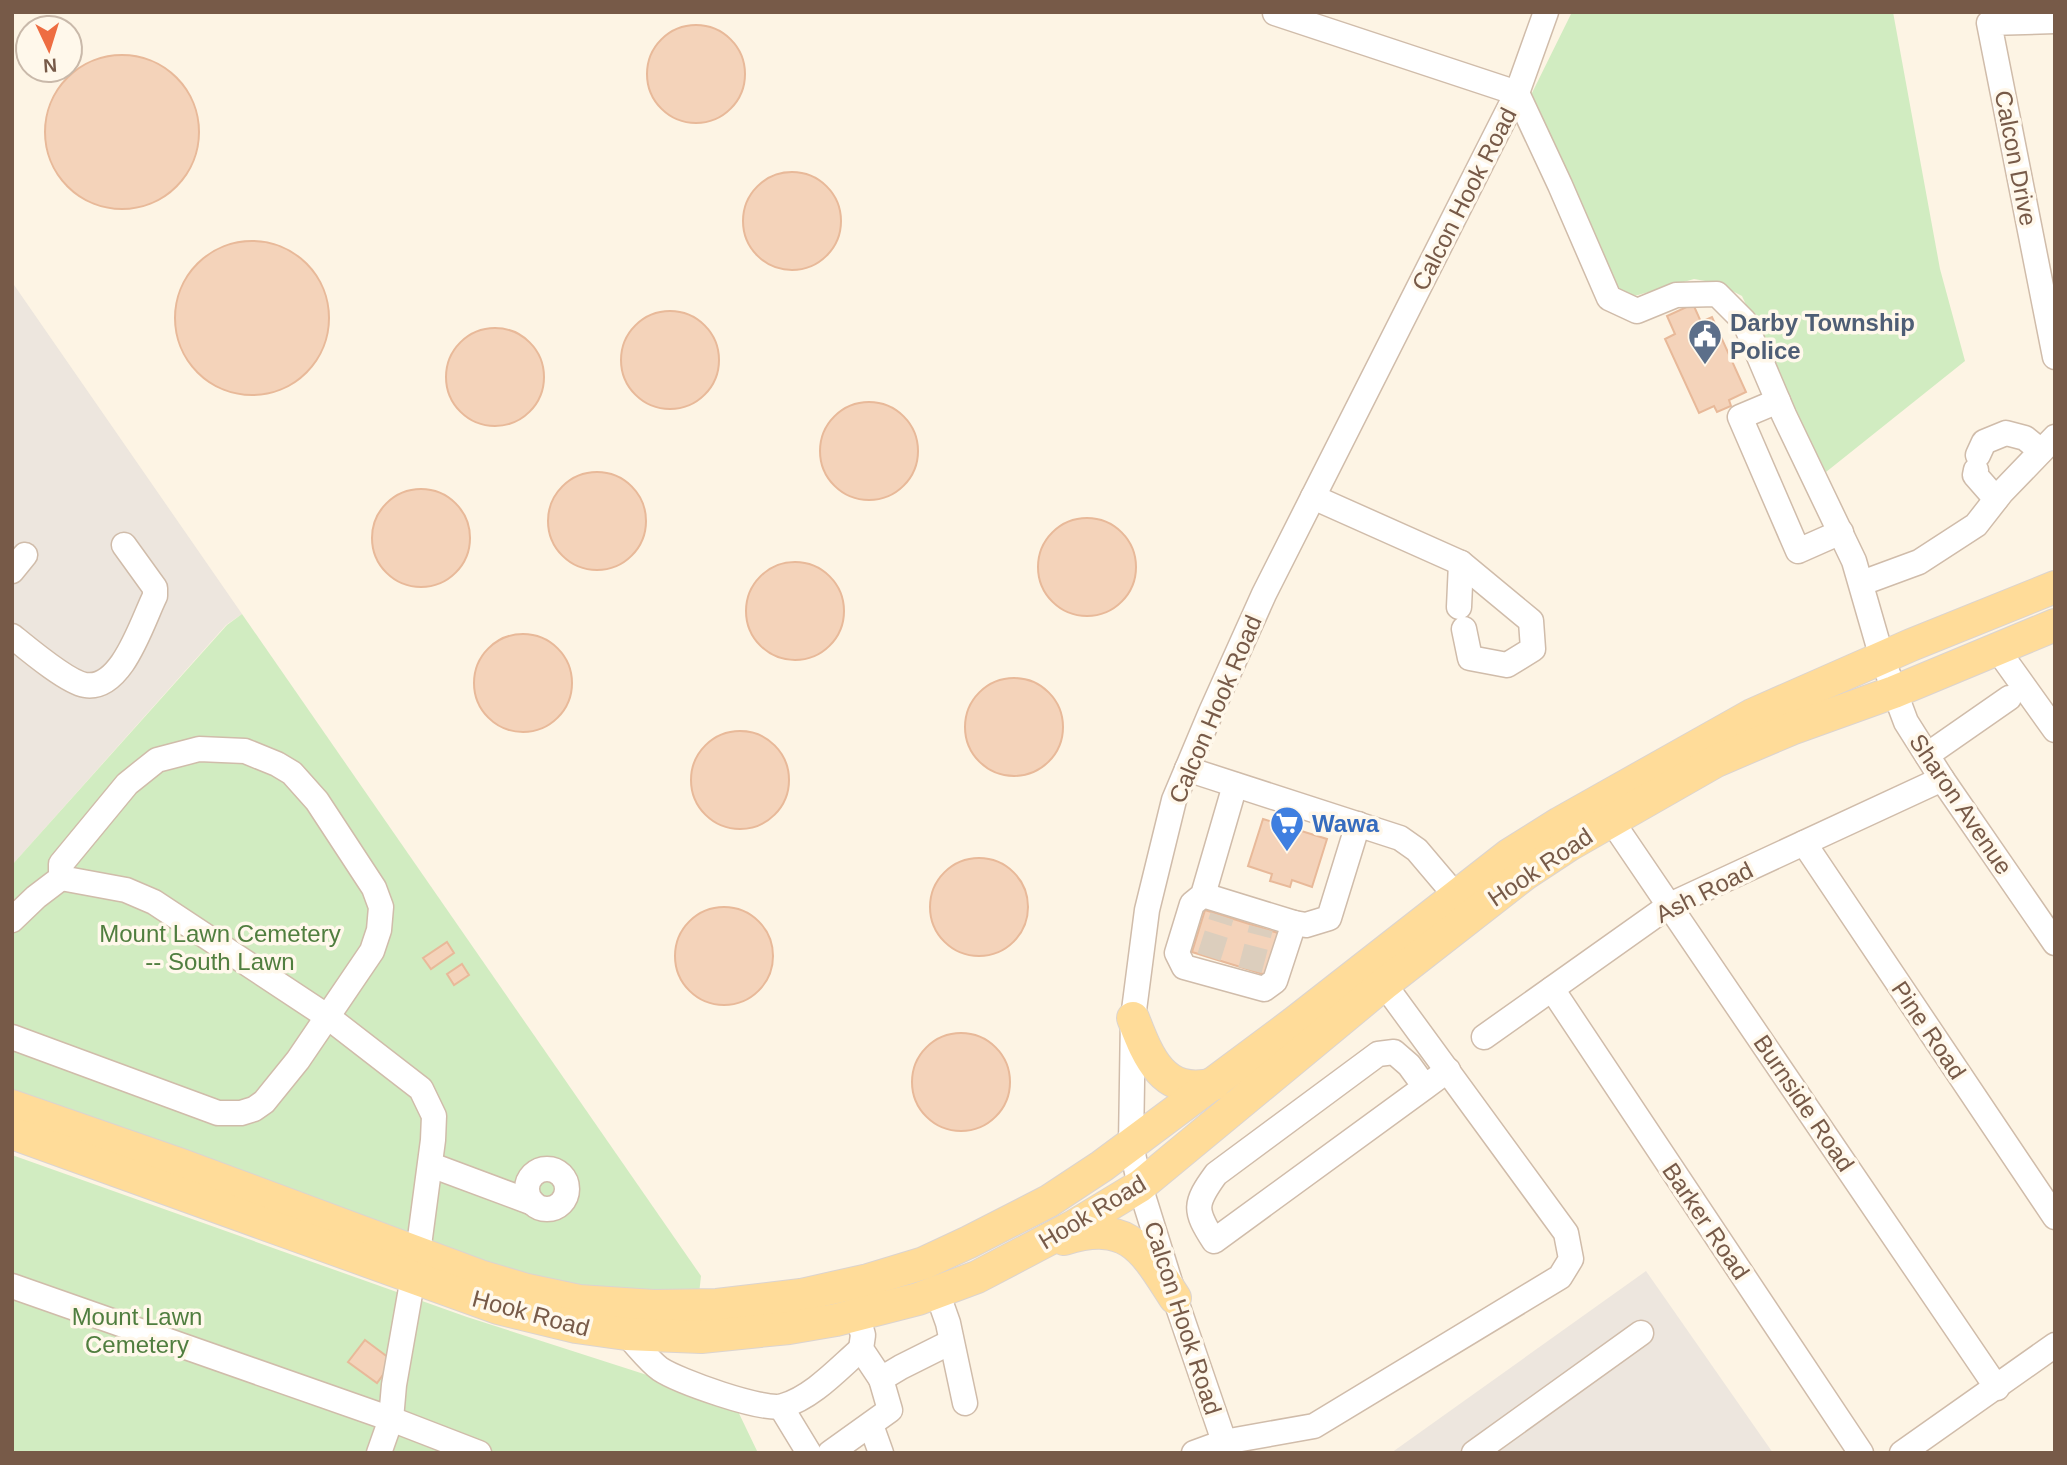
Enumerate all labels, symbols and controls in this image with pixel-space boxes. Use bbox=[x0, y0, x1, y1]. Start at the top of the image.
north arrow bbox=[14, 14, 84, 84]
text: N bbox=[43, 55, 58, 76]
street label: Calcon Drive bbox=[1990, 88, 2042, 228]
street label: Calcon Hook Road bbox=[1406, 103, 1522, 295]
place label: Darby Township Police bbox=[1730, 309, 1915, 364]
public building icon: Darby Township Police bbox=[1686, 317, 1724, 366]
street label: Calcon Hook Road bbox=[1163, 611, 1267, 807]
street label: Sharon Avenue bbox=[1904, 729, 2018, 879]
supermarket icon: Wawa bbox=[1268, 804, 1306, 853]
place label: Wawa bbox=[1312, 810, 1380, 837]
street label: Hook Road bbox=[1483, 822, 1597, 912]
street label: Ash Road bbox=[1651, 856, 1757, 928]
park label: Mount Lawn Cemetery -- South Lawn bbox=[99, 920, 341, 975]
street label: Pine Road bbox=[1886, 976, 1972, 1084]
street label: Burnside Road bbox=[1748, 1030, 1860, 1176]
street label: Barker Road bbox=[1657, 1158, 1755, 1284]
street label: Hook Road bbox=[1034, 1170, 1150, 1254]
street label: Calcon Hook Road bbox=[1139, 1218, 1227, 1418]
street label: Hook Road bbox=[470, 1284, 592, 1342]
park label: Mount Lawn Cemetery bbox=[72, 1303, 202, 1358]

